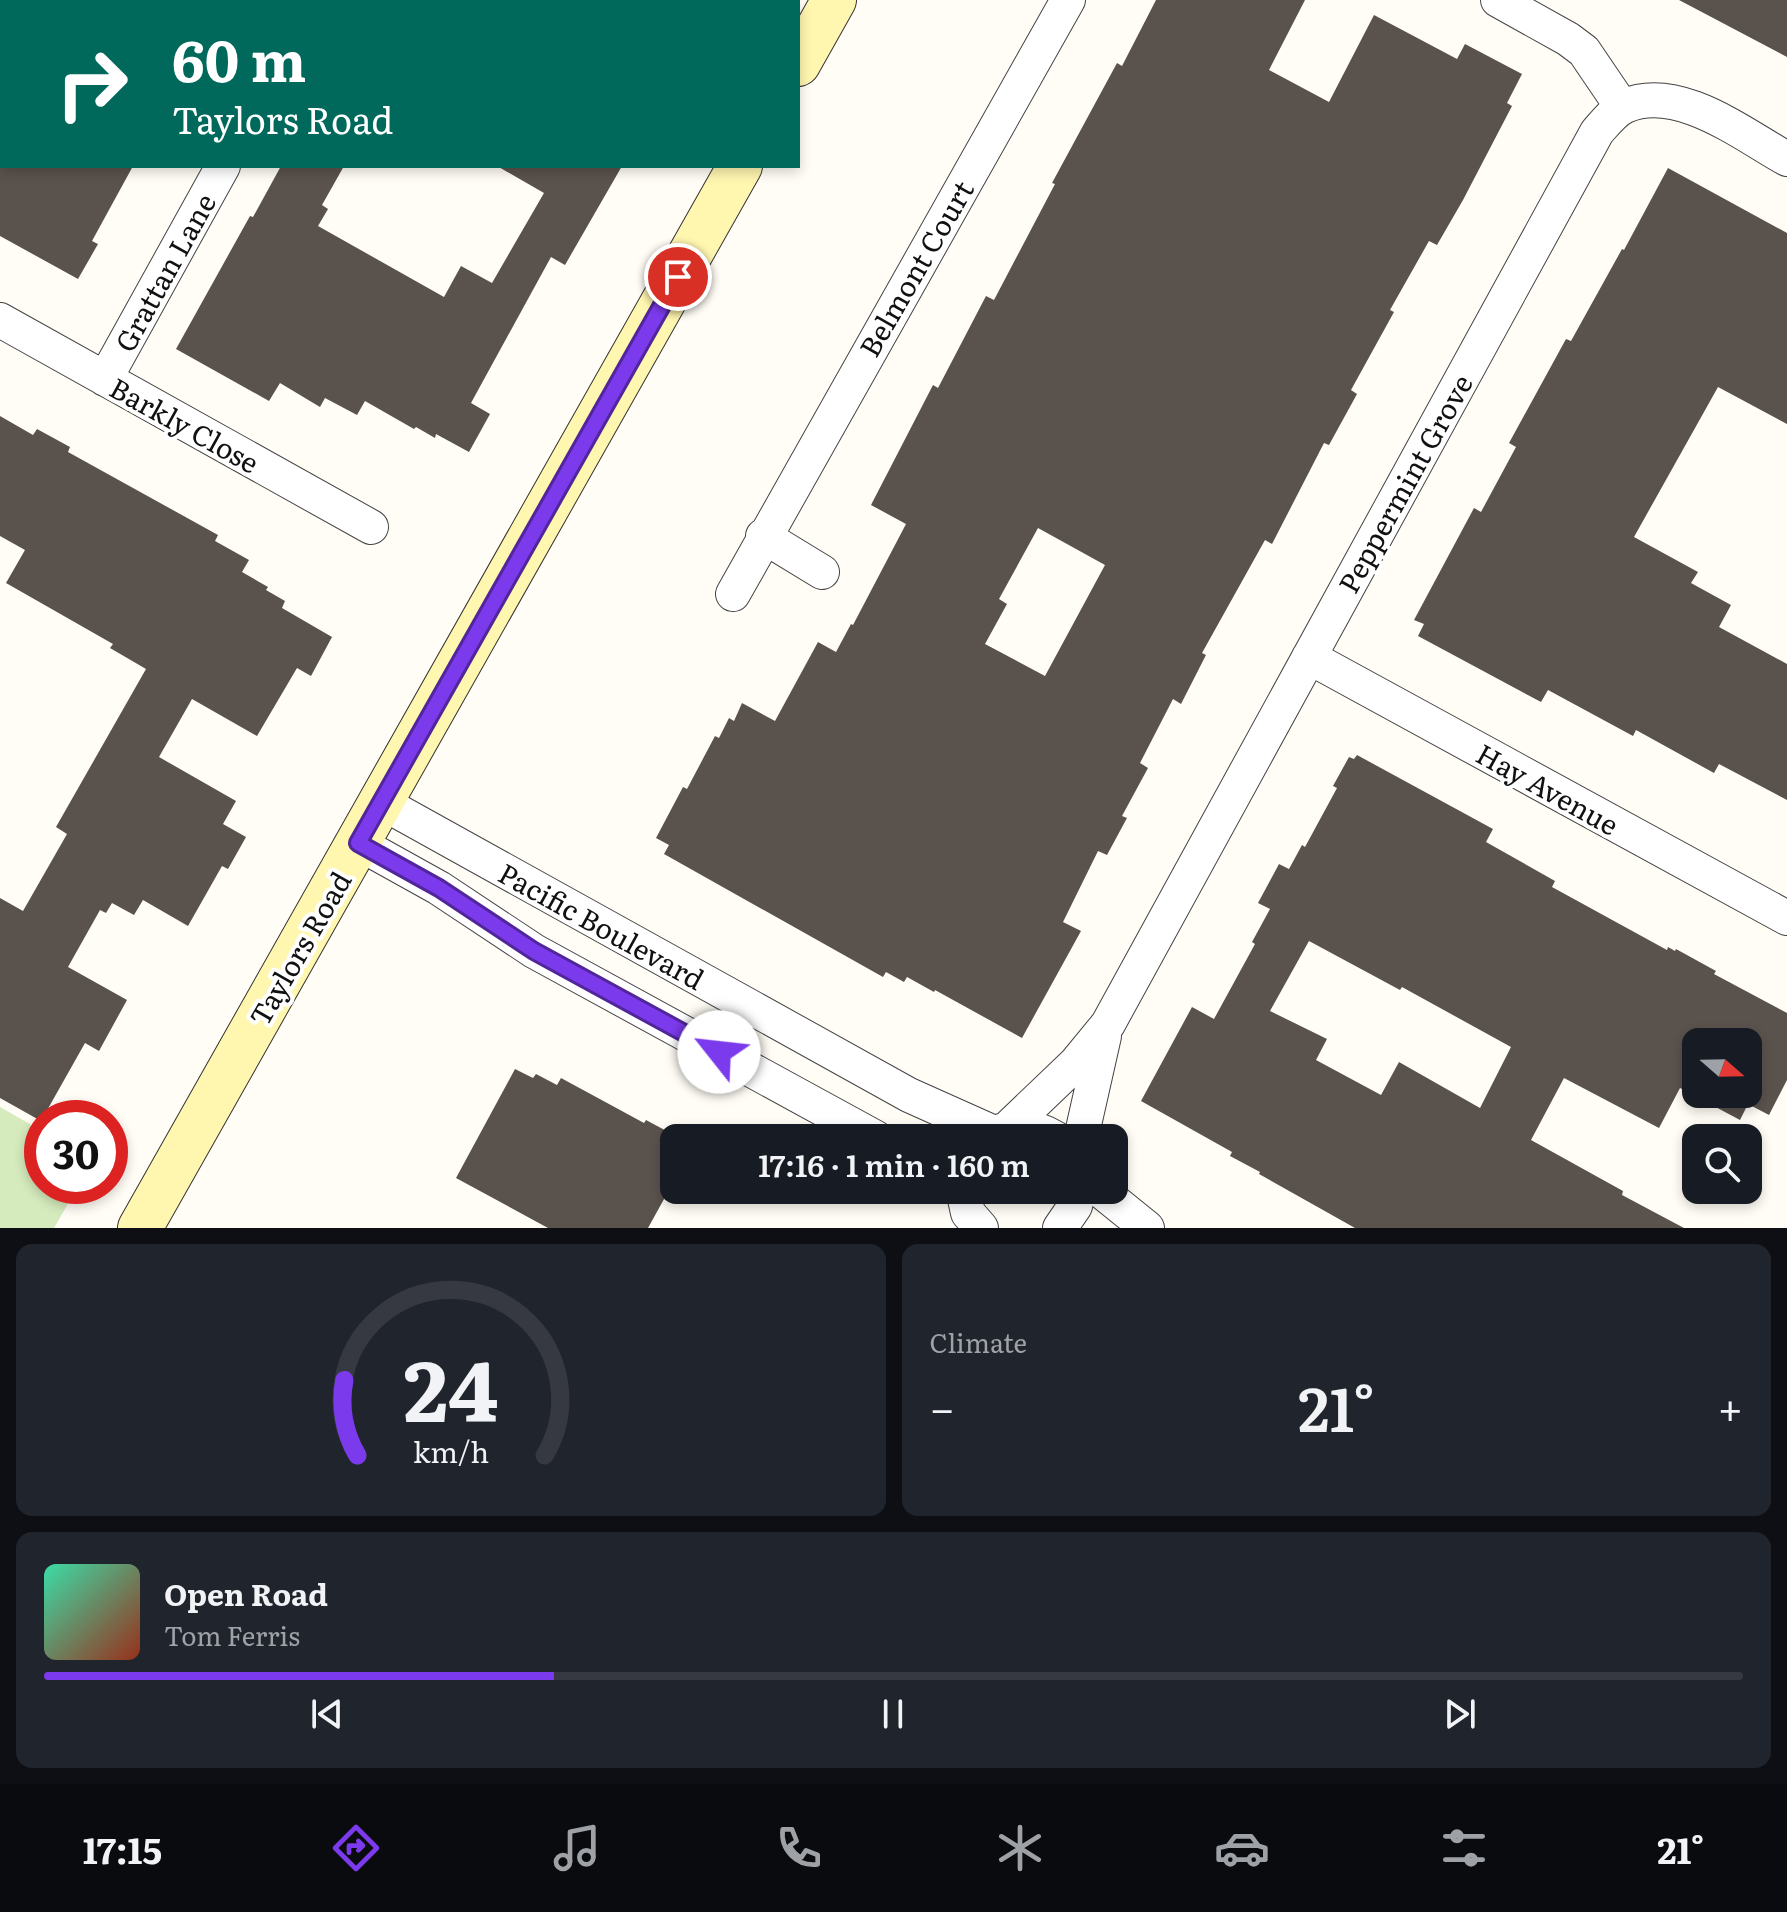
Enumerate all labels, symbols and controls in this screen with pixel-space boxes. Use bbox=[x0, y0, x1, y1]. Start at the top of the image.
text: 60 m bbox=[172, 16, 306, 99]
icon: right bbox=[40, 32, 144, 136]
text: Taylors Road bbox=[172, 92, 393, 145]
street label: Belmont Court bbox=[847, 171, 983, 364]
street label: Grattan Lane bbox=[103, 185, 225, 359]
pin bbox=[644, 243, 712, 311]
icon: arrive bbox=[656, 255, 700, 299]
street label: Barkly Close bbox=[103, 366, 267, 482]
street label: Peppermint Grove bbox=[1326, 366, 1482, 600]
street label: Hay Avenue bbox=[1469, 732, 1627, 844]
street label: Pacific Boulevard bbox=[491, 851, 713, 999]
street label: Taylors Road bbox=[238, 863, 360, 1033]
position arrow bbox=[677, 1010, 761, 1094]
north arrow bbox=[1682, 1028, 1762, 1108]
map controls bbox=[1682, 1028, 1762, 1204]
speed limit sign: 30 bbox=[24, 1100, 128, 1204]
button: search bbox=[1682, 1124, 1762, 1204]
text: 17:16 · 1 min · 160 m bbox=[758, 1142, 1030, 1186]
text: Climate bbox=[930, 1322, 1027, 1361]
text: 24 bbox=[403, 1324, 498, 1448]
text: 21° bbox=[1298, 1361, 1375, 1450]
text: − bbox=[930, 1373, 955, 1439]
text: + bbox=[1717, 1373, 1743, 1439]
text: km/h bbox=[413, 1429, 489, 1472]
text: Open Road bbox=[164, 1571, 328, 1615]
text: Tom Ferris bbox=[164, 1615, 300, 1654]
icon: previous bbox=[305, 1692, 349, 1736]
icon: pause bbox=[871, 1692, 915, 1736]
icon: next bbox=[1438, 1692, 1482, 1736]
icon: directions bbox=[328, 1820, 384, 1876]
icon: music bbox=[549, 1820, 605, 1876]
icon: phone bbox=[771, 1820, 827, 1876]
icon: climate bbox=[992, 1820, 1048, 1876]
icon: car bbox=[1214, 1820, 1270, 1876]
icon: filters bbox=[1436, 1820, 1492, 1876]
text: 17:15 bbox=[83, 1822, 162, 1875]
text: 21° bbox=[1657, 1822, 1704, 1875]

